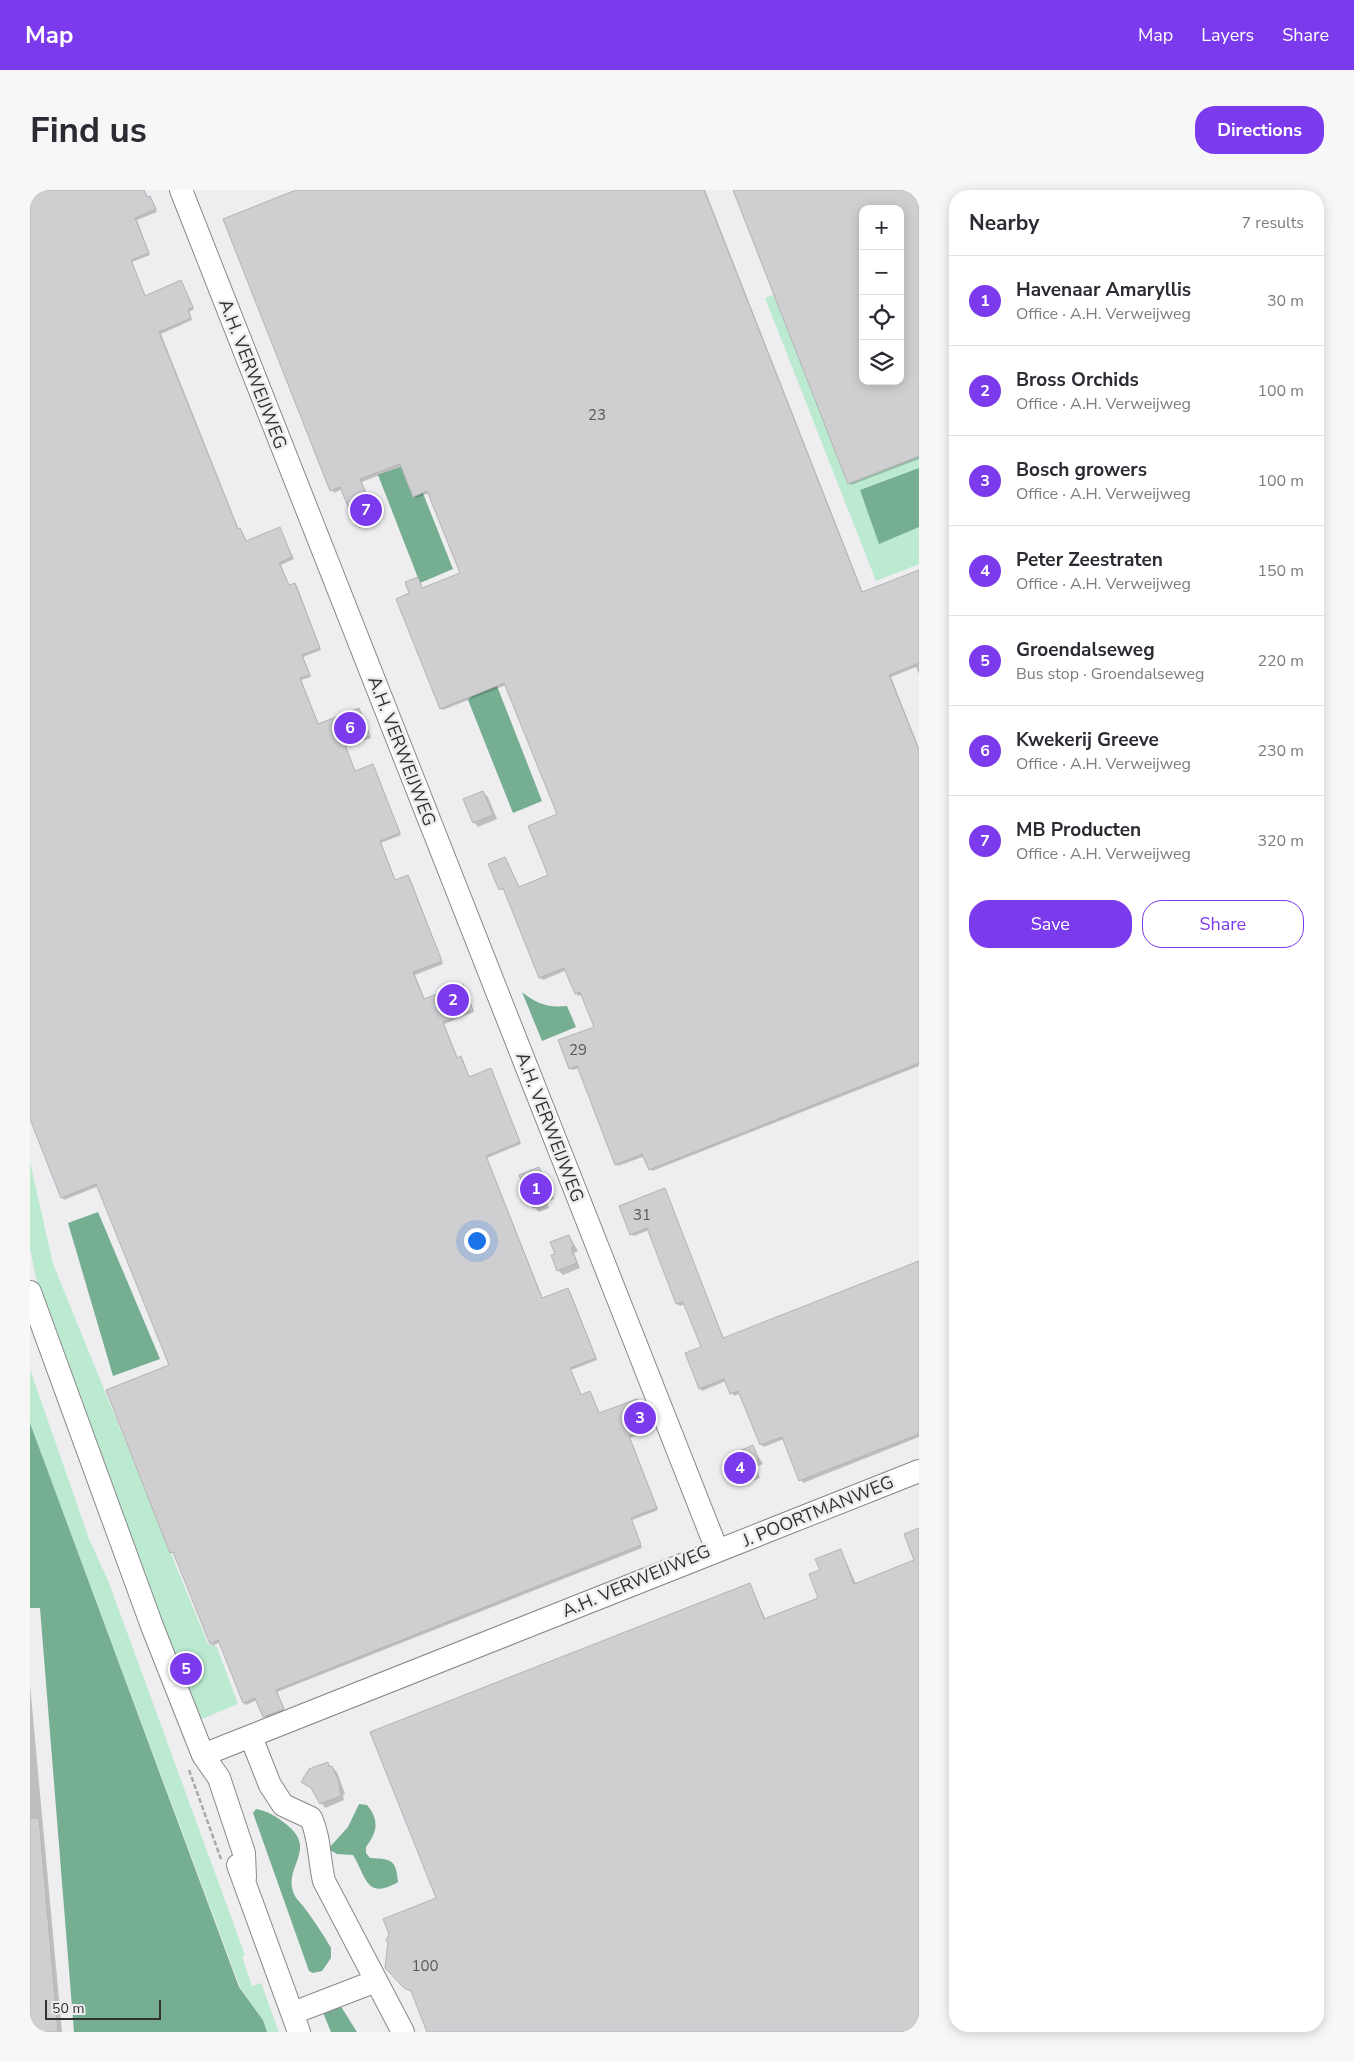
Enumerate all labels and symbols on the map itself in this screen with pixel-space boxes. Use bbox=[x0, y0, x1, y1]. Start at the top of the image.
street label: A.H. VERWEIJWEG bbox=[213, 296, 293, 452]
house number: 23 bbox=[588, 405, 606, 425]
pin: 7 bbox=[350, 491, 382, 529]
street label: A.H. VERWEIJWEG bbox=[362, 673, 442, 829]
pin: 6 bbox=[334, 709, 366, 747]
pin: 2 bbox=[437, 981, 469, 1019]
house number: 29 bbox=[569, 1040, 587, 1060]
street label: A.H. VERWEIJWEG bbox=[510, 1049, 590, 1205]
pin: 1 bbox=[520, 1170, 552, 1208]
house number: 31 bbox=[633, 1205, 651, 1225]
your location bbox=[464, 1228, 490, 1254]
pin: 3 bbox=[624, 1399, 656, 1437]
pin: 4 bbox=[724, 1449, 756, 1487]
street label: J. POORTMANWEG bbox=[738, 1470, 897, 1553]
street label: A.H. VERWEIJWEG bbox=[558, 1539, 714, 1623]
pin: 5 bbox=[170, 1650, 202, 1688]
house number: 100 bbox=[411, 1956, 439, 1976]
scale bar bbox=[45, 1997, 161, 2020]

